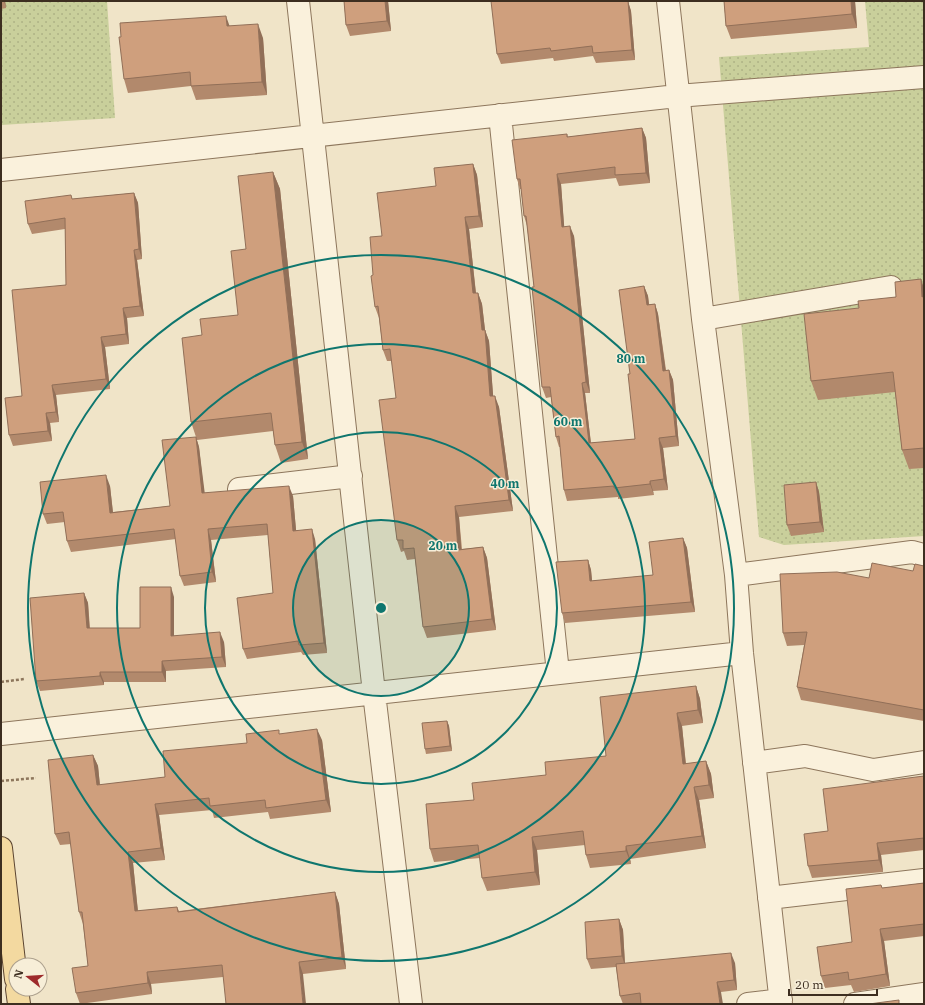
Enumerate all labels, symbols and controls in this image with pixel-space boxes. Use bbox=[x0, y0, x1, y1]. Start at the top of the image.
text: 80 m bbox=[617, 351, 646, 366]
text: 60 m bbox=[554, 414, 583, 429]
text: 40 m bbox=[491, 476, 520, 491]
text: 20 m bbox=[429, 538, 458, 553]
centre of rings bbox=[374, 601, 388, 615]
north arrow bbox=[8, 957, 48, 997]
text: N bbox=[10, 968, 26, 980]
scale bar bbox=[789, 971, 877, 997]
text: 20 m bbox=[795, 977, 824, 992]

